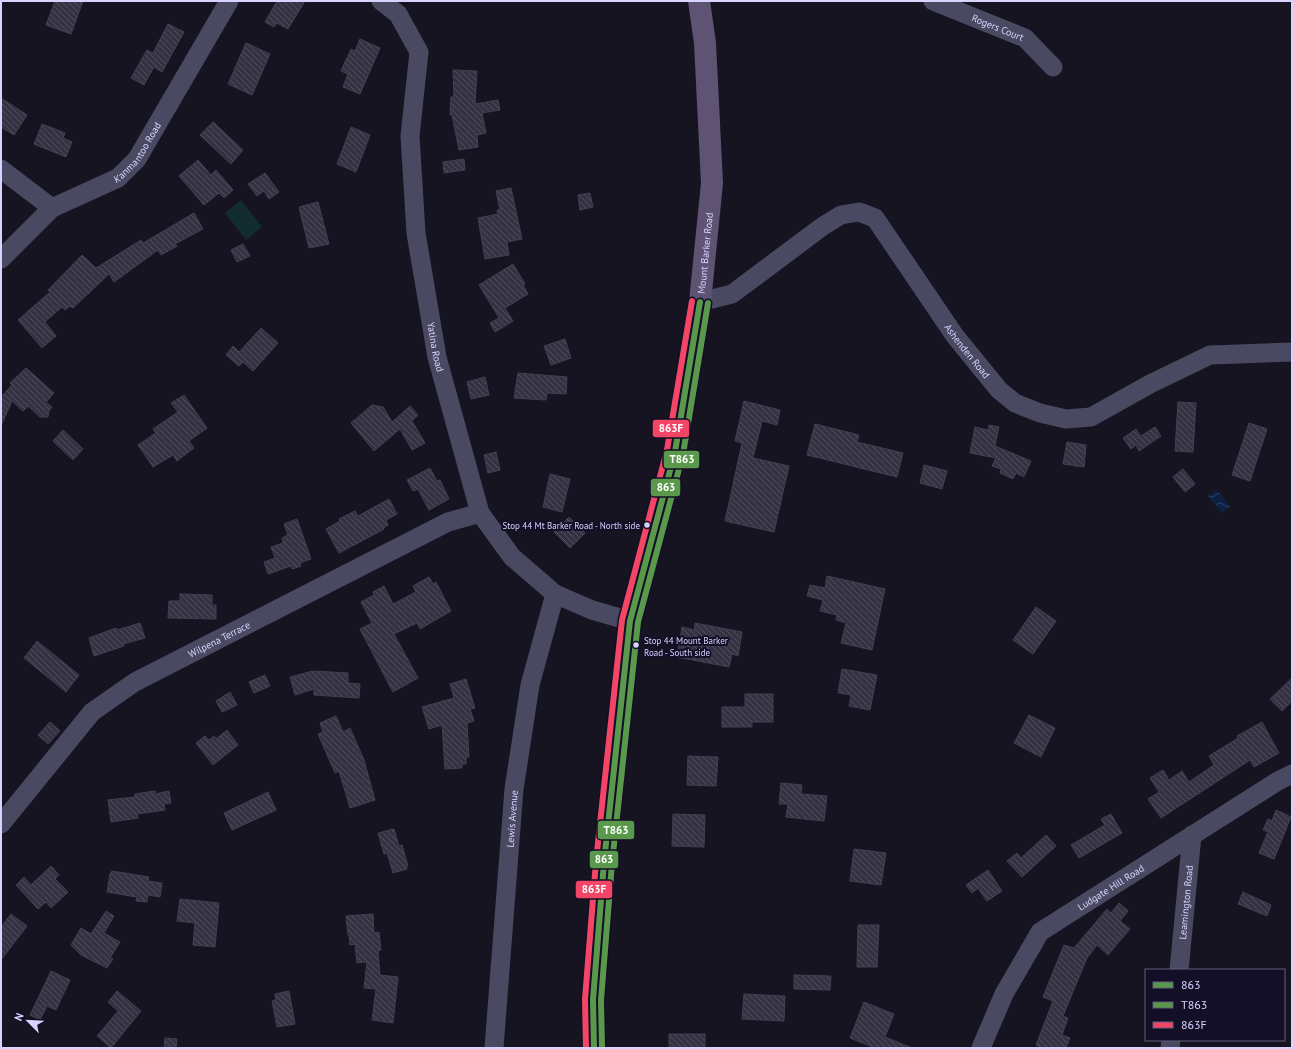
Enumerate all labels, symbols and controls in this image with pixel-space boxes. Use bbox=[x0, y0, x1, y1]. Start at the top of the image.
street label: Rogers Court bbox=[970, 11, 1026, 44]
street label: Kanmantoo Road bbox=[112, 120, 164, 186]
street label: Mount Barker Road bbox=[694, 212, 715, 294]
street label: Yatina Road bbox=[425, 321, 447, 373]
street label: Ashenden Road bbox=[942, 321, 993, 381]
line badge: 863F bbox=[652, 419, 690, 438]
text: 863F bbox=[659, 421, 684, 435]
line badge: T863 bbox=[663, 450, 700, 469]
text: T863 bbox=[670, 452, 694, 466]
line badge: 863 bbox=[650, 478, 681, 497]
text: 863 bbox=[657, 480, 675, 494]
place label: Stop 44 Mt Barker Road - North side bbox=[503, 520, 640, 531]
marker: Stop 44 Mt Barker Road - North side bbox=[642, 520, 652, 530]
street label: Wilpena Terrace bbox=[186, 618, 252, 660]
place label: Stop 44 Mount Barker Road - South side bbox=[644, 635, 728, 658]
marker: Stop 44 Mount Barker Road - South side bbox=[631, 640, 641, 650]
street label: Lewis Avenue bbox=[503, 790, 520, 848]
line badge: T863 bbox=[597, 820, 635, 840]
text: T863 bbox=[604, 823, 628, 837]
line badge: 863 bbox=[589, 850, 619, 869]
text: 863 bbox=[595, 852, 613, 866]
street label: Ludgate Hill Road bbox=[1075, 861, 1146, 913]
street label: Leamington Road bbox=[1175, 865, 1196, 940]
line badge: 863F bbox=[575, 880, 613, 899]
text: 863F bbox=[582, 882, 607, 896]
legend bbox=[1145, 969, 1285, 1041]
text: 863 bbox=[1181, 977, 1201, 992]
text: T863 bbox=[1181, 997, 1207, 1012]
north arrow bbox=[8, 1001, 48, 1041]
text: N bbox=[11, 1011, 27, 1023]
text: 863F bbox=[1181, 1017, 1207, 1032]

